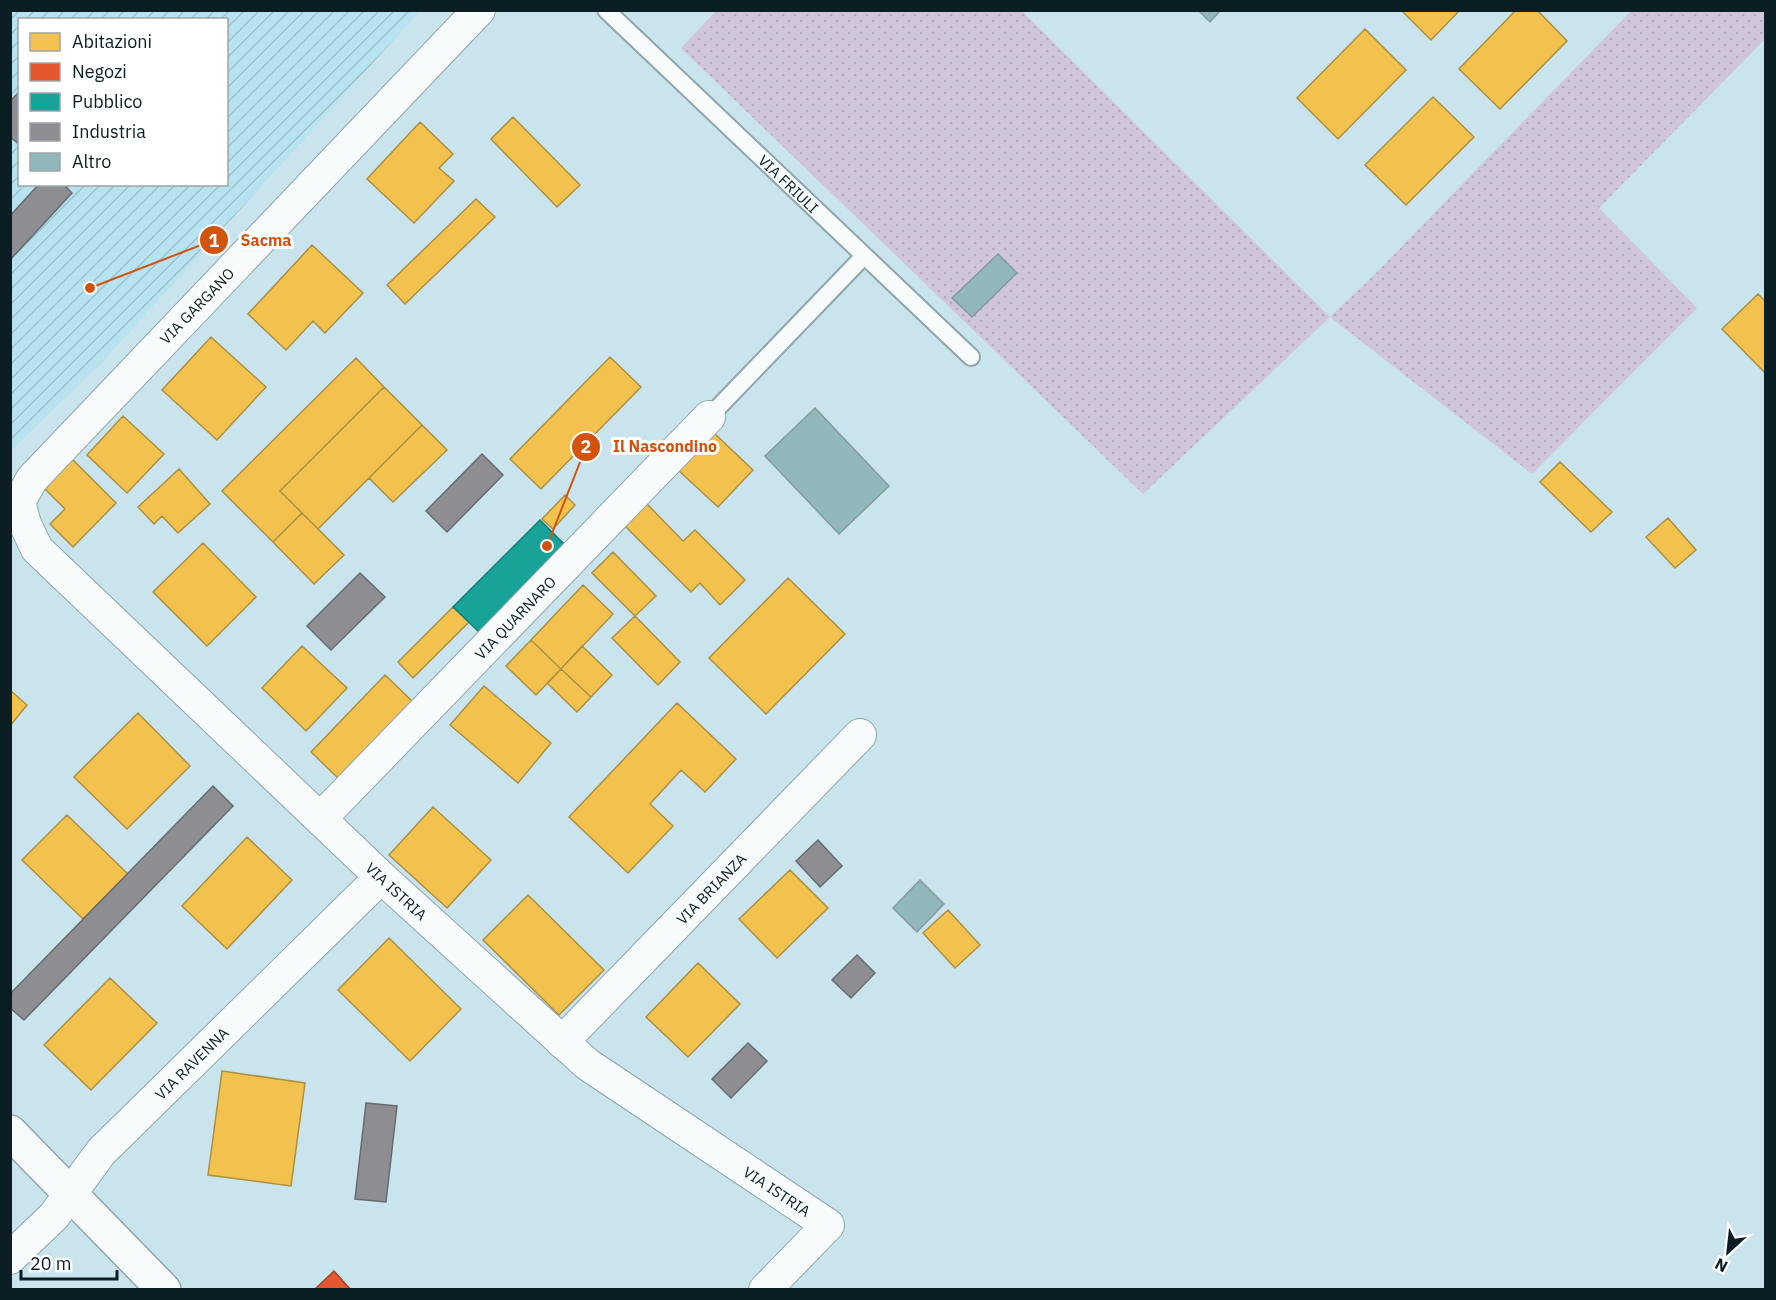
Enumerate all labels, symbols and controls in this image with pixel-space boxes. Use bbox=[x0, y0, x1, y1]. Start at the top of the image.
legend bbox=[18, 18, 228, 186]
text: Abitazioni bbox=[72, 30, 152, 53]
text: Negozi bbox=[72, 60, 127, 83]
text: Pubblico bbox=[72, 90, 142, 113]
text: Industria bbox=[72, 120, 146, 143]
text: Altro bbox=[72, 150, 111, 173]
street label: VIA FRIULI bbox=[755, 151, 823, 217]
callout: Sacma bbox=[199, 223, 303, 257]
text: 1 bbox=[209, 229, 220, 252]
text: Sacma bbox=[241, 230, 291, 250]
street label: VIA GARGANO bbox=[156, 264, 238, 348]
callout: Il Nascondino bbox=[571, 430, 729, 464]
text: 2 bbox=[581, 435, 591, 458]
text: Il Nascondino bbox=[613, 436, 717, 456]
street label: VIA QUARNARO bbox=[470, 572, 560, 663]
street label: VIA BRIANZA bbox=[672, 848, 750, 928]
street label: VIA ISTRIA bbox=[362, 858, 431, 924]
street label: VIA RAVENNA bbox=[151, 1023, 233, 1103]
street label: VIA ISTRIA bbox=[740, 1162, 815, 1220]
north arrow bbox=[1698, 1222, 1758, 1282]
scale bar bbox=[21, 1243, 117, 1281]
text: 20 m bbox=[30, 1252, 72, 1275]
text: N bbox=[1711, 1254, 1731, 1277]

